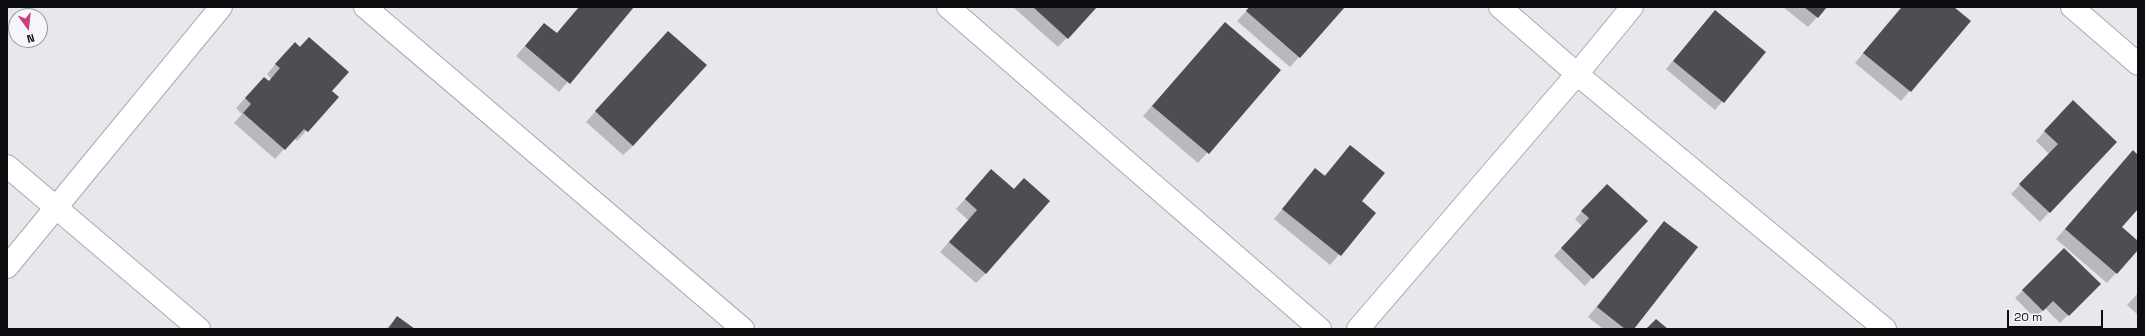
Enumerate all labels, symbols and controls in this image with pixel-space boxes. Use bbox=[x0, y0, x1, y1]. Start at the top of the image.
north arrow bbox=[8, 8, 48, 48]
text: N bbox=[25, 31, 36, 46]
scale bar bbox=[2009, 302, 2105, 328]
text: 20 m bbox=[2014, 309, 2042, 325]

